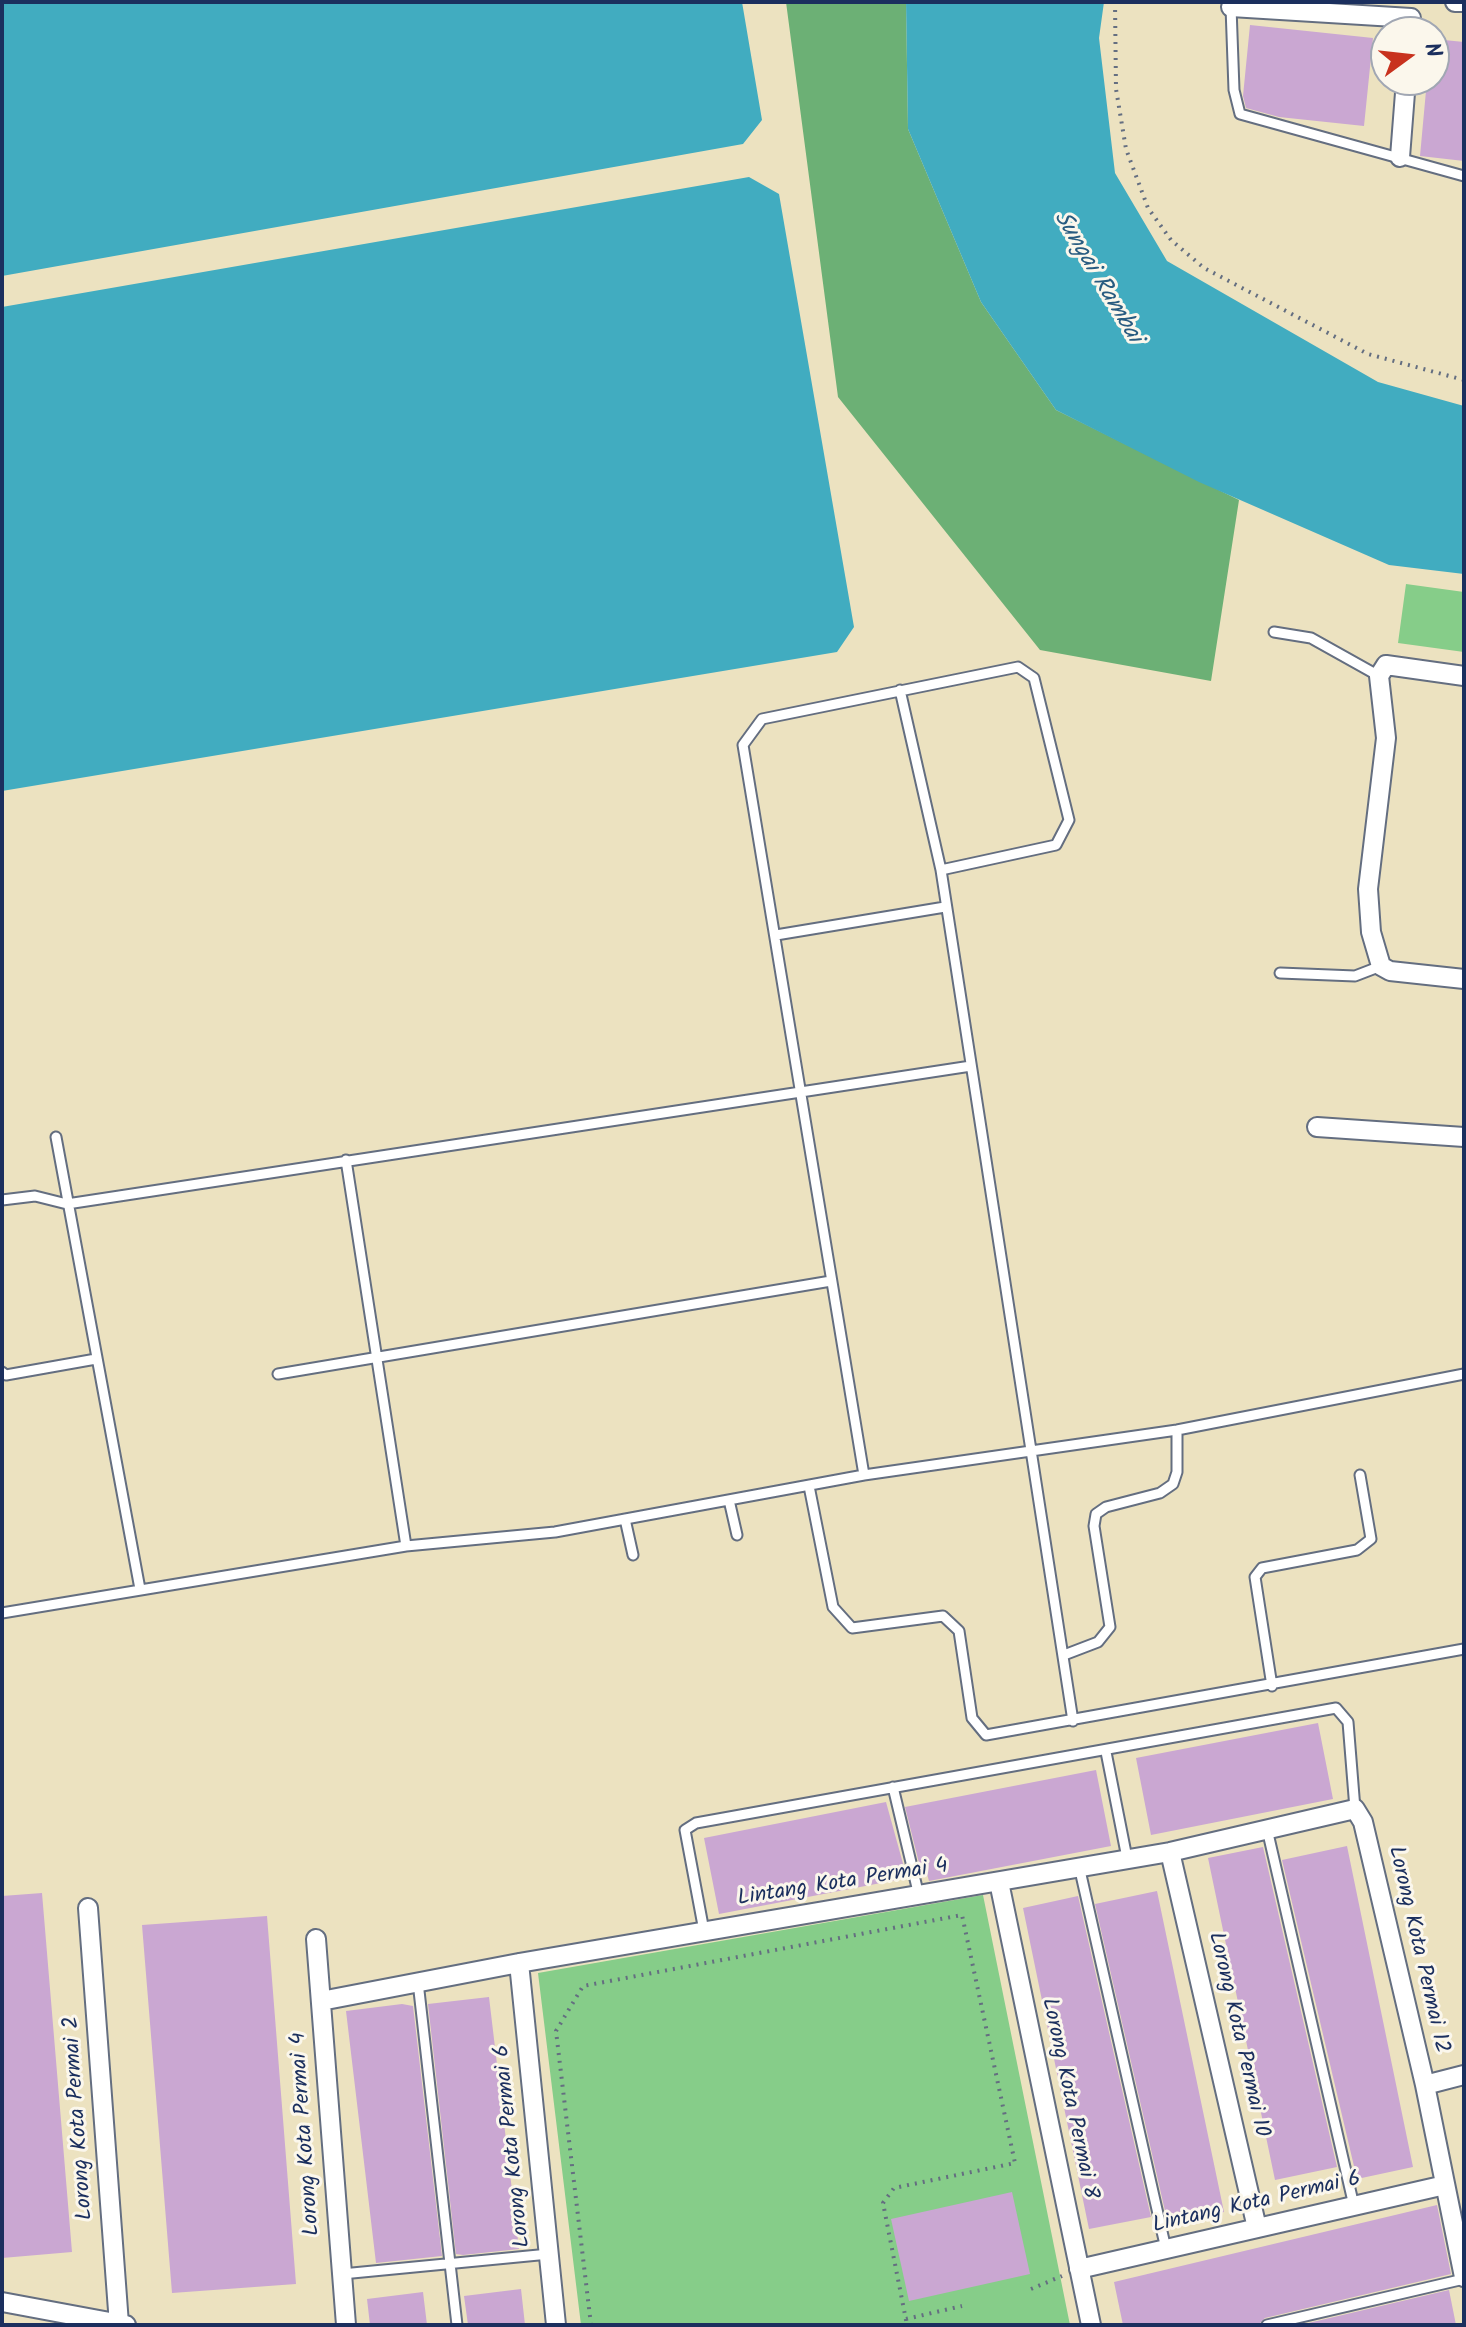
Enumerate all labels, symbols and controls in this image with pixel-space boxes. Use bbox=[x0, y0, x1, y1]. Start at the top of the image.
north arrow bbox=[1370, 16, 1450, 96]
text: N bbox=[1413, 39, 1450, 61]
water label: Sungai Rambai bbox=[1045, 207, 1147, 349]
street label: Lorong Kota Permai 12 bbox=[1380, 1844, 1454, 2056]
street label: Lintang Kota Permai 4 bbox=[736, 1854, 950, 1914]
street label: Lorong Kota Permai 10 bbox=[1201, 1930, 1273, 2140]
street label: Lorong Kota Permai 8 bbox=[1034, 1996, 1102, 2202]
street label: Lorong Kota Permai 2 bbox=[60, 2015, 100, 2221]
street label: Lorong Kota Permai 4 bbox=[287, 2031, 327, 2237]
street label: Lorong Kota Permai 6 bbox=[490, 2043, 538, 2249]
street label: Lintang Kota Permai 6 bbox=[1150, 2167, 1364, 2241]

